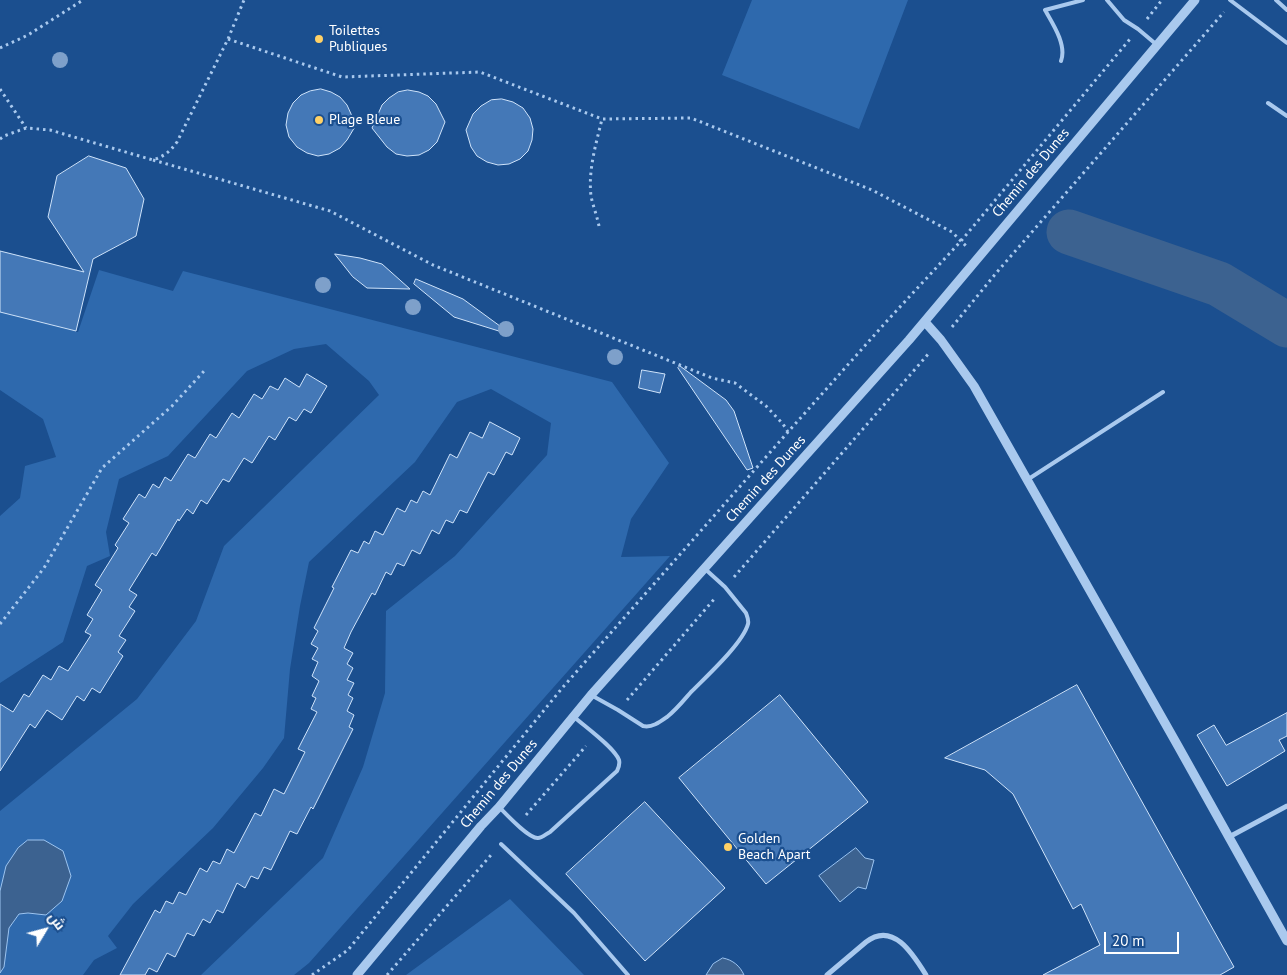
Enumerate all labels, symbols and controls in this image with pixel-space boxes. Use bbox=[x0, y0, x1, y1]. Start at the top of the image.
place label: Toilettes Publiques bbox=[329, 23, 387, 56]
marker: Toilettes Publiques bbox=[313, 33, 325, 45]
place label: Plage Bleue bbox=[329, 112, 400, 128]
marker: Plage Bleue bbox=[313, 114, 325, 126]
street label: Chemin des Dunes bbox=[989, 125, 1073, 221]
street label: Chemin des Dunes bbox=[723, 432, 809, 526]
street label: Chemin des Dunes bbox=[457, 736, 541, 832]
place label: Golden Beach Apart bbox=[738, 831, 811, 864]
marker: Golden Beach Apart bbox=[722, 841, 734, 853]
north arrow bbox=[20, 905, 70, 955]
text: ش bbox=[44, 908, 70, 934]
scale bar bbox=[1107, 922, 1182, 954]
text: 20 m bbox=[1112, 931, 1145, 950]

